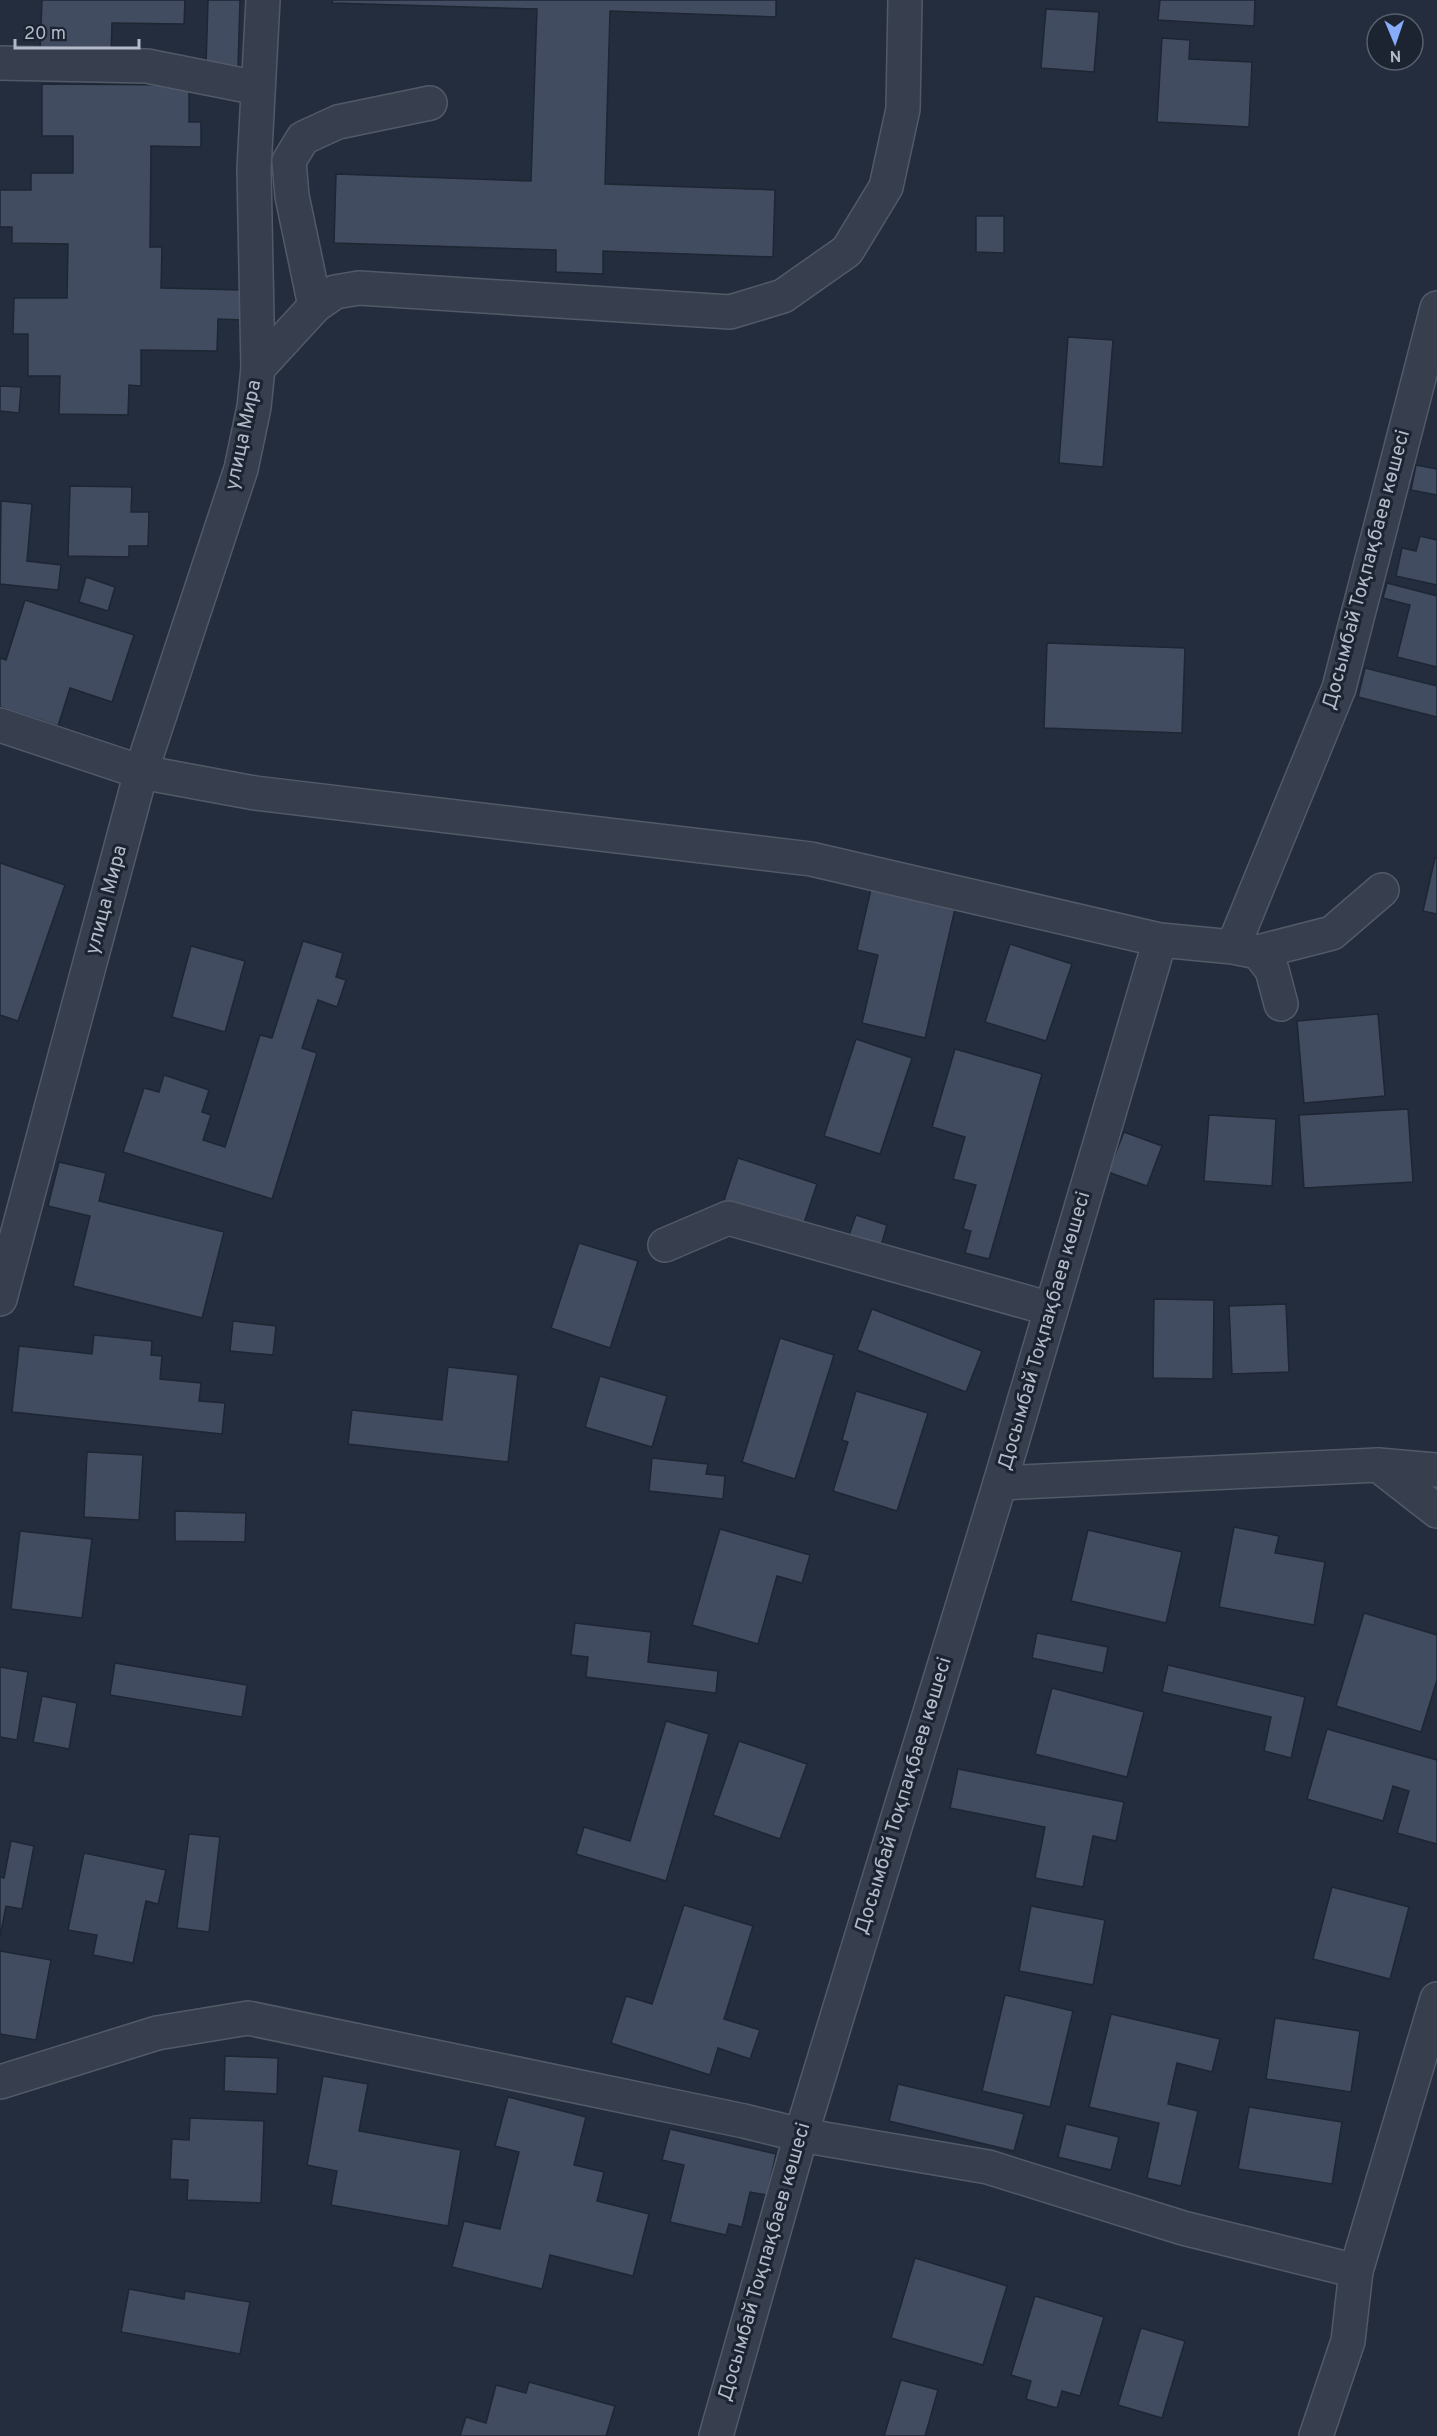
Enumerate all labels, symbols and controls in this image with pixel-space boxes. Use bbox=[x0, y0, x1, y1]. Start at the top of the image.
scale bar bbox=[15, 12, 140, 50]
north arrow bbox=[1365, 12, 1425, 72]
text: 20 m bbox=[24, 23, 66, 46]
text: N bbox=[1389, 45, 1402, 65]
street label: улица Мира bbox=[220, 377, 268, 493]
street label: Досымбай Тоқпақбаев көшесі bbox=[1317, 427, 1417, 713]
street label: улица Мира bbox=[80, 842, 134, 958]
street label: Досымбай Тоқпақбаев көшесі bbox=[993, 1189, 1097, 1473]
street label: Досымбай Тоқпақбаев көшесі bbox=[849, 1654, 959, 1938]
street label: Досымбай Тоқпақбаев көшесі bbox=[713, 2120, 817, 2404]

